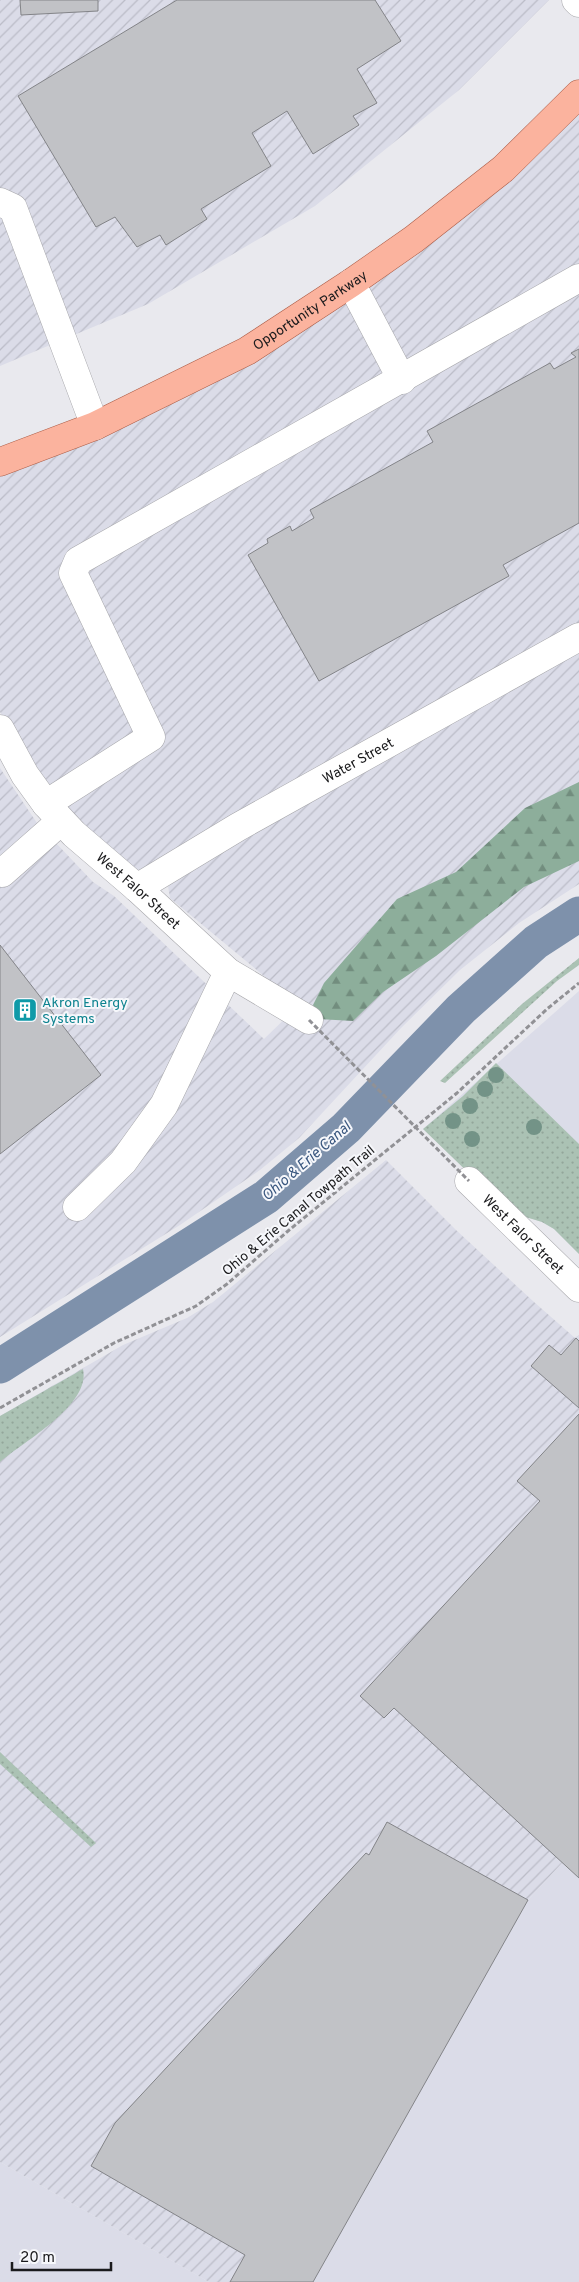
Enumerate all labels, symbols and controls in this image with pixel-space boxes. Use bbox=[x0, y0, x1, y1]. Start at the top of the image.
street label: Opportunity Parkway bbox=[250, 267, 371, 355]
street label: Water Street bbox=[320, 735, 397, 788]
street label: West Falor Street bbox=[92, 850, 183, 933]
place label: Akron Energy Systems bbox=[42, 995, 128, 1028]
building icon: Akron Energy Systems bbox=[12, 997, 38, 1023]
water label: Ohio & Erie Canal bbox=[258, 1117, 356, 1206]
street label: Ohio & Erie Canal Towpath Trail bbox=[219, 1142, 379, 1280]
street label: West Falor Street bbox=[478, 1192, 567, 1278]
scale bar bbox=[12, 2240, 111, 2272]
text: 20 m bbox=[20, 2249, 55, 2268]

